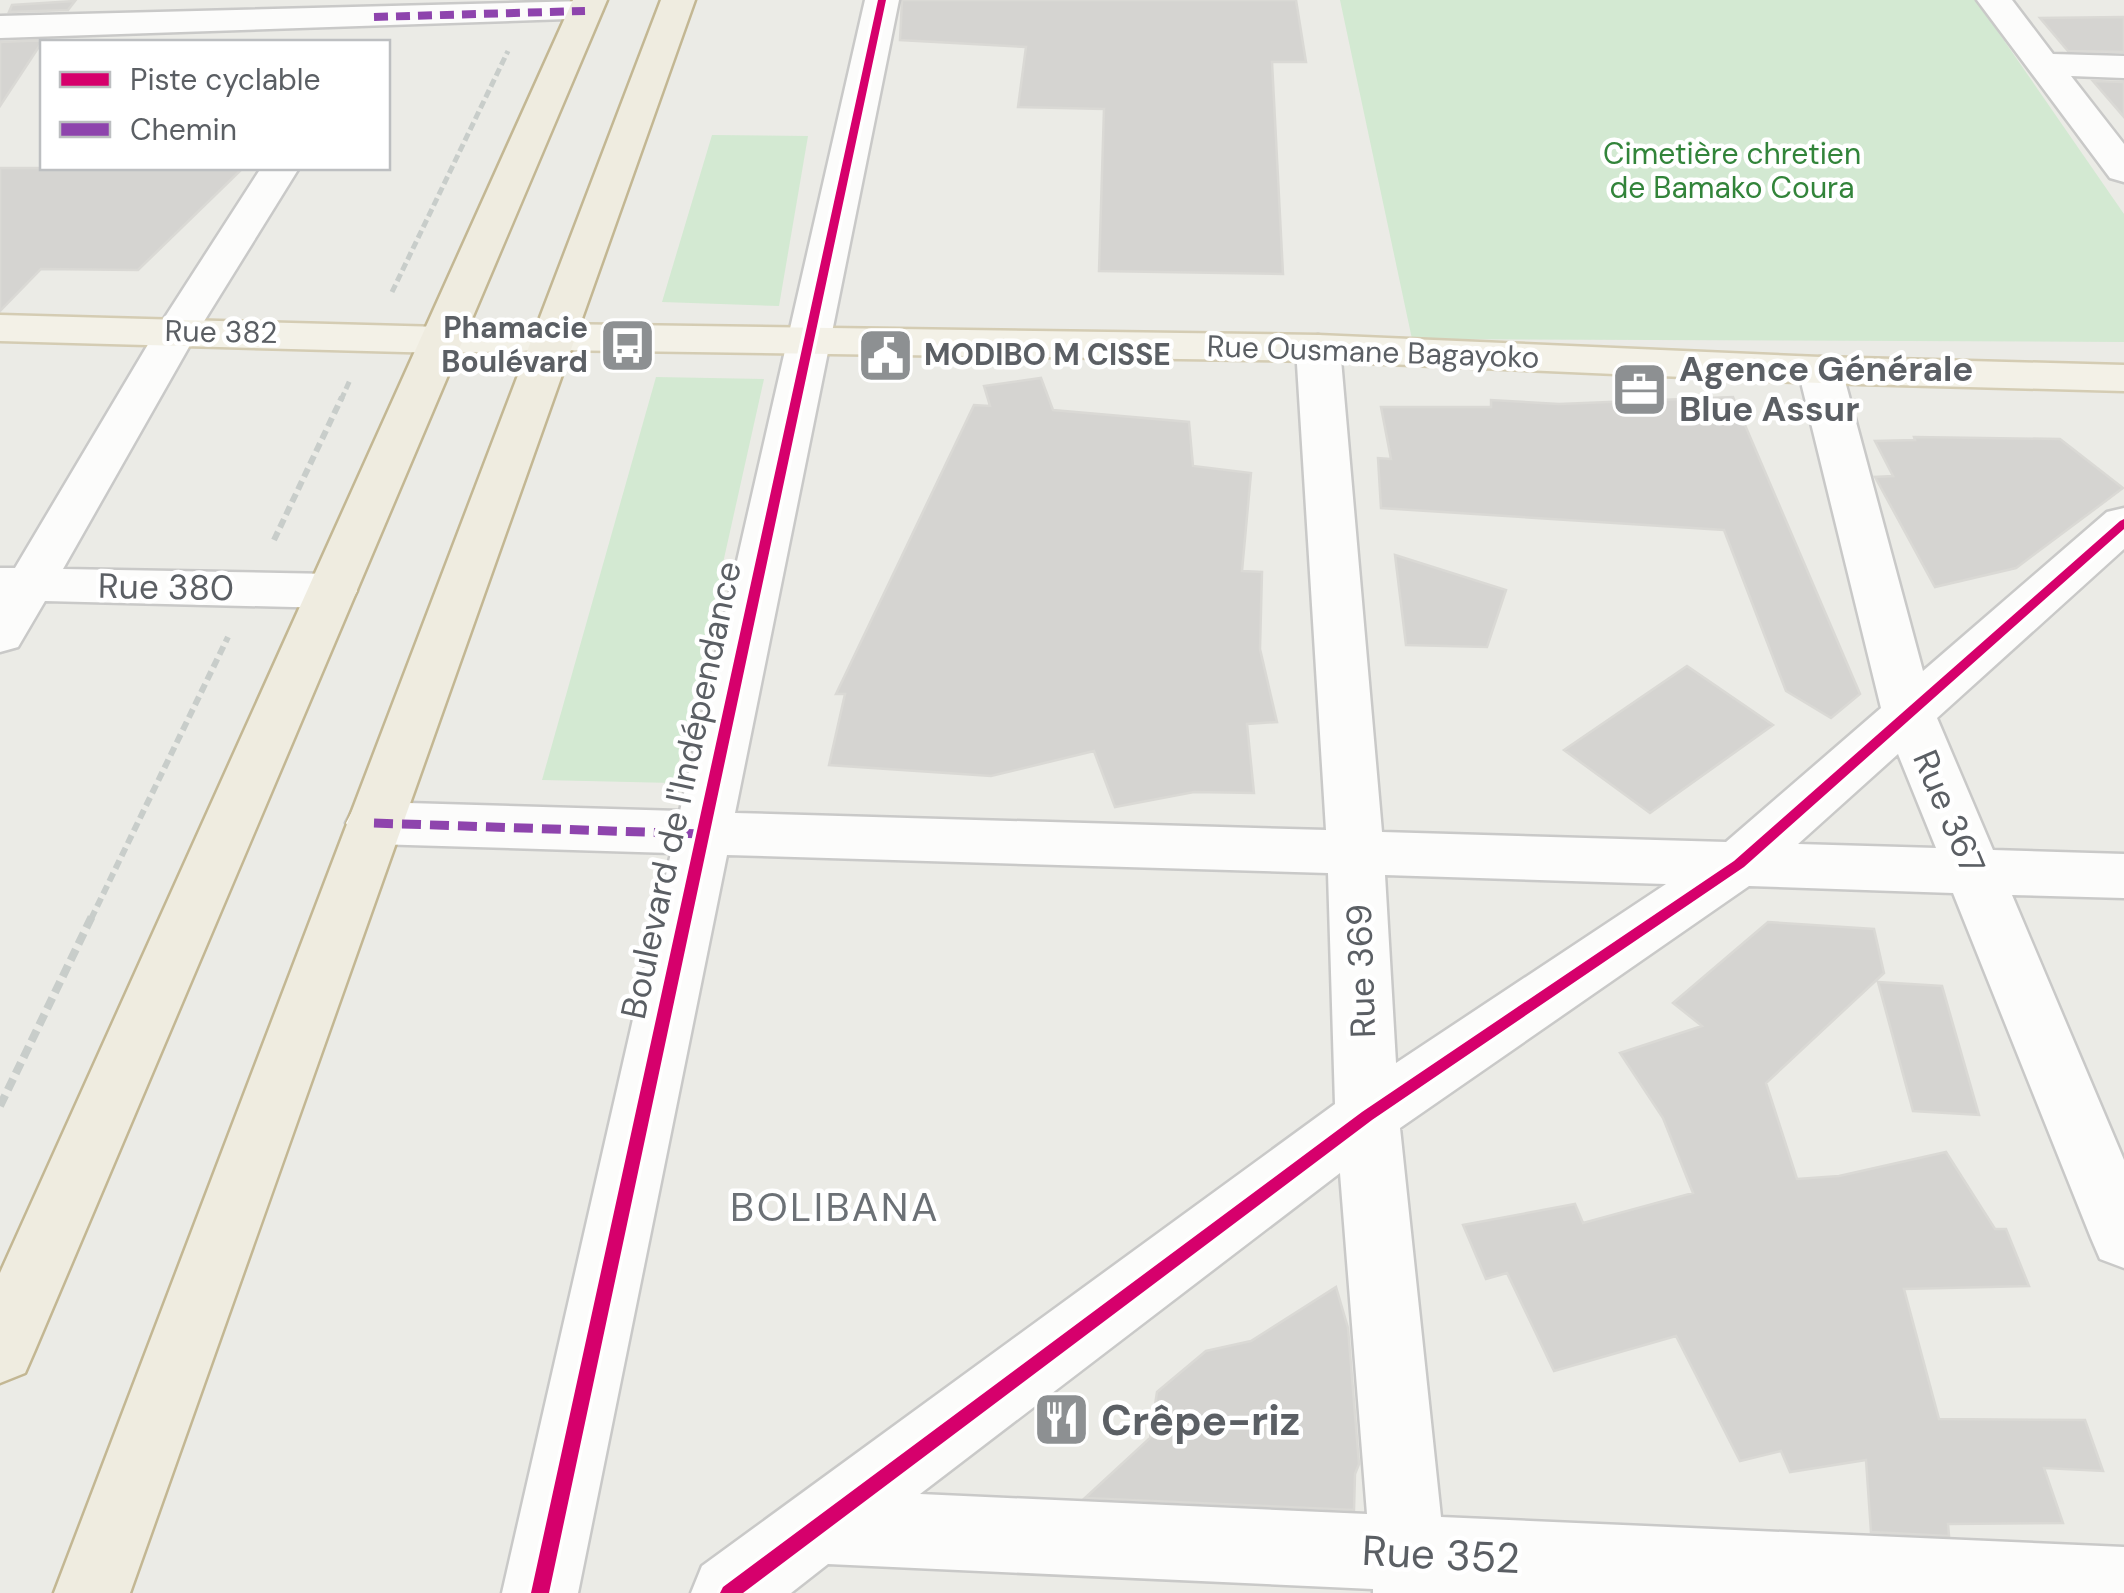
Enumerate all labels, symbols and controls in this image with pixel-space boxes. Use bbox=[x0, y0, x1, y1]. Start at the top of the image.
legend bbox=[40, 40, 390, 170]
text: Piste cyclable bbox=[130, 60, 320, 99]
text: Chemin bbox=[130, 110, 237, 149]
park label: Cimetière chretien de Bamako Coura bbox=[1603, 134, 1861, 207]
place label: Phamacie Boulévard bbox=[441, 308, 588, 381]
street label: Rue 382 bbox=[164, 311, 278, 352]
bus stop icon: Phamacie Boulévard bbox=[597, 315, 657, 375]
public building icon: MODIBO M CISSE bbox=[855, 325, 915, 385]
street label: Rue Ousmane Bagayoko bbox=[1206, 326, 1540, 377]
place label: MODIBO M CISSE bbox=[924, 335, 1171, 374]
place label: Agence Générale Blue Assur bbox=[1679, 346, 1973, 432]
office icon: Agence Générale Blue Assur bbox=[1610, 359, 1670, 419]
street label: Boulevard de l'Indépendance bbox=[610, 557, 752, 1023]
street label: Rue 380 bbox=[98, 563, 234, 611]
street label: Rue 367 bbox=[1902, 743, 1996, 881]
street label: Rue 369 bbox=[1336, 903, 1386, 1039]
district label: BOLIBANA bbox=[730, 1181, 940, 1233]
restaurant icon: Crêpe-riz bbox=[1032, 1390, 1092, 1450]
place label: Crêpe-riz bbox=[1101, 1393, 1300, 1448]
street label: Rue 352 bbox=[1361, 1523, 1521, 1586]

